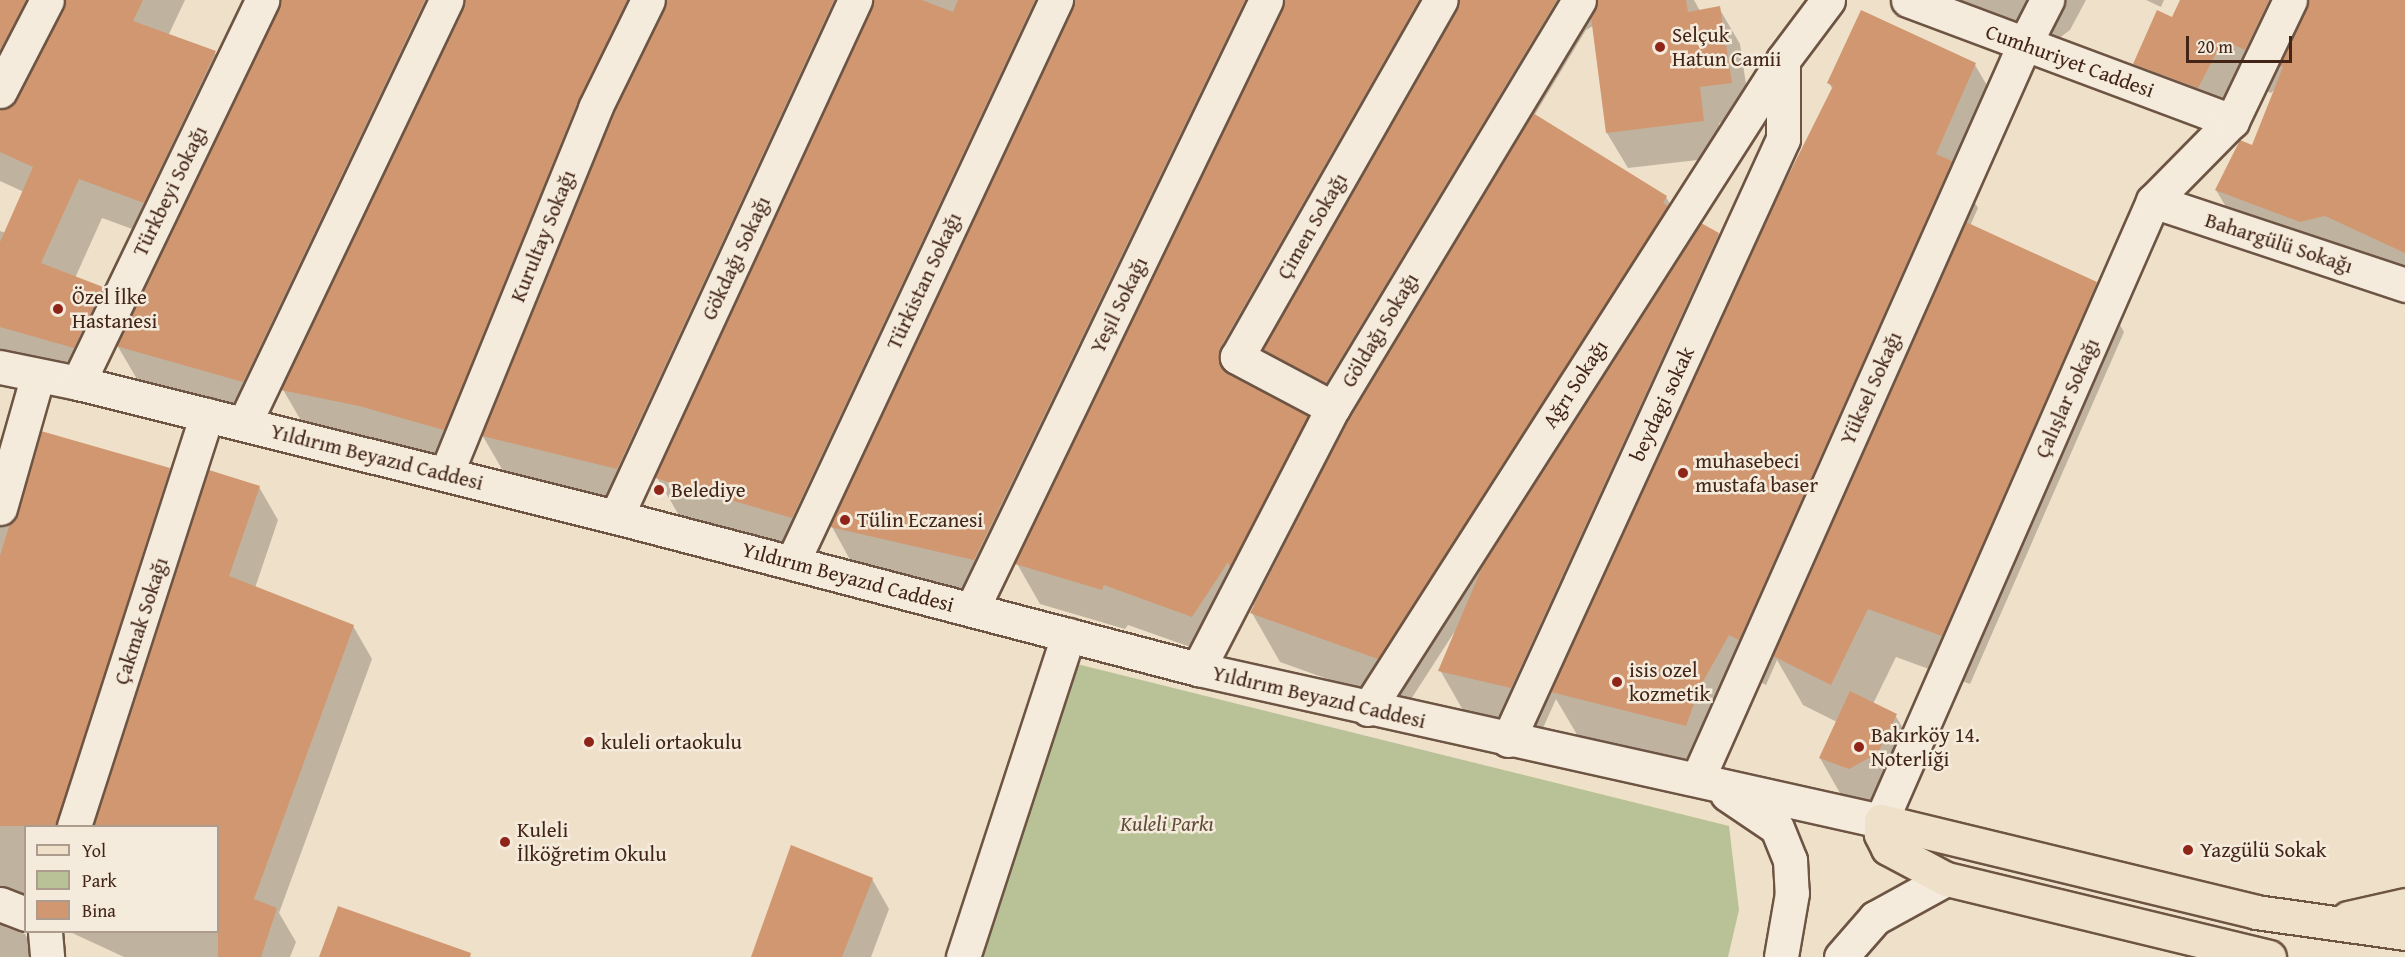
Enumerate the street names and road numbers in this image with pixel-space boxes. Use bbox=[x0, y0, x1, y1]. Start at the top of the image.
street label: Cumhuriyet Caddesi bbox=[1982, 19, 2158, 103]
street label: Türkbeyi Sokağı bbox=[128, 122, 212, 260]
street label: Kurultay Sokağı bbox=[505, 166, 581, 306]
street label: Çimen Sokağı bbox=[1271, 168, 1353, 284]
street label: Gökdağı Sokağı bbox=[696, 192, 776, 324]
street label: Bahargülü Sokağı bbox=[2202, 207, 2356, 279]
street label: Türkistan Sokağı bbox=[881, 208, 967, 354]
street label: Yeşil Sokağı bbox=[1085, 253, 1153, 357]
street label: Göldağı Sokağı bbox=[1336, 268, 1424, 392]
street label: Yüksel Sokağı bbox=[1835, 327, 1907, 449]
street label: Çalışlar Sokağı bbox=[2029, 334, 2105, 462]
street label: Ağrı Sokağı bbox=[1537, 335, 1613, 433]
street label: beydagi sokak bbox=[1624, 343, 1700, 465]
street label: Yıldırım Beyazıd Caddesi bbox=[268, 418, 486, 496]
street label: Yıldırım Beyazıd Caddesi bbox=[739, 537, 957, 617]
street label: Çakmak Sokağı bbox=[109, 554, 173, 688]
street label: Yıldırım Beyazıd Caddesi bbox=[1210, 660, 1428, 734]

